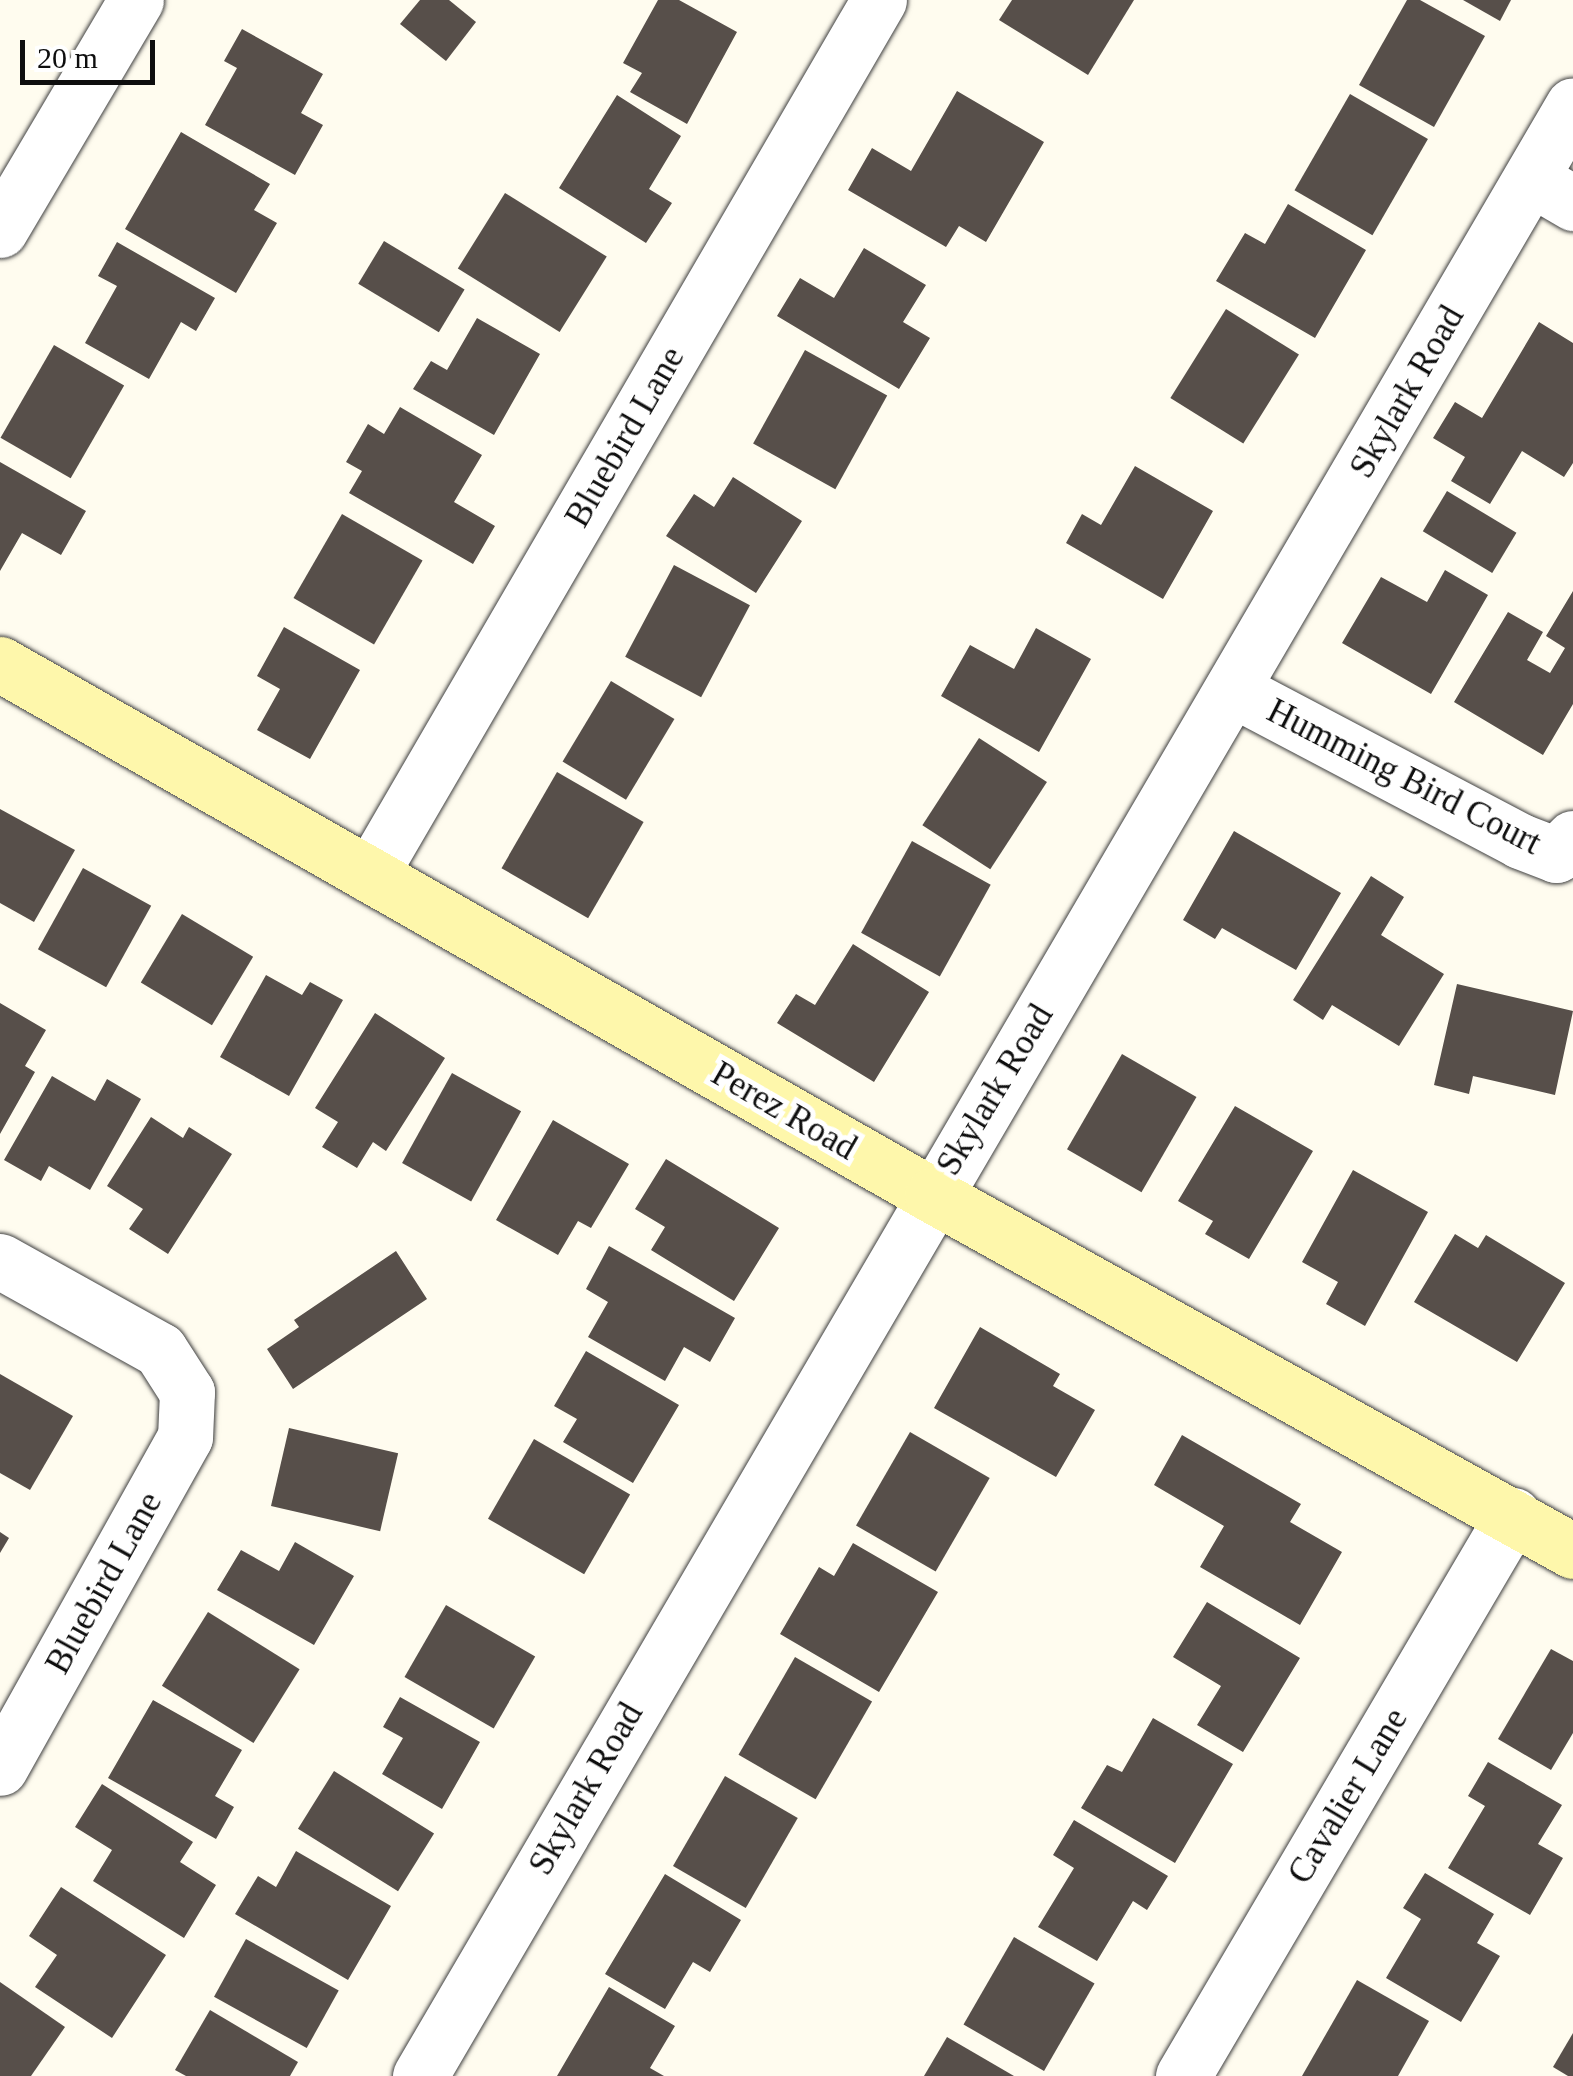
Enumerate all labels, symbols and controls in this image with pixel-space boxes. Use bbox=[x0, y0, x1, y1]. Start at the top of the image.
scale bar bbox=[25, 20, 160, 82]
text: 20 m bbox=[37, 41, 98, 74]
street label: Skylark Road bbox=[1341, 299, 1473, 485]
street label: Bluebird Lane bbox=[557, 339, 693, 535]
street label: Humming Bird Court bbox=[1260, 690, 1548, 864]
street label: Skylark Road bbox=[928, 997, 1062, 1183]
street label: Perez Road bbox=[704, 1053, 864, 1169]
street label: Bluebird Lane bbox=[37, 1485, 171, 1681]
street label: Skylark Road bbox=[520, 1696, 652, 1882]
street label: Cavalier Lane bbox=[1279, 1701, 1417, 1891]

